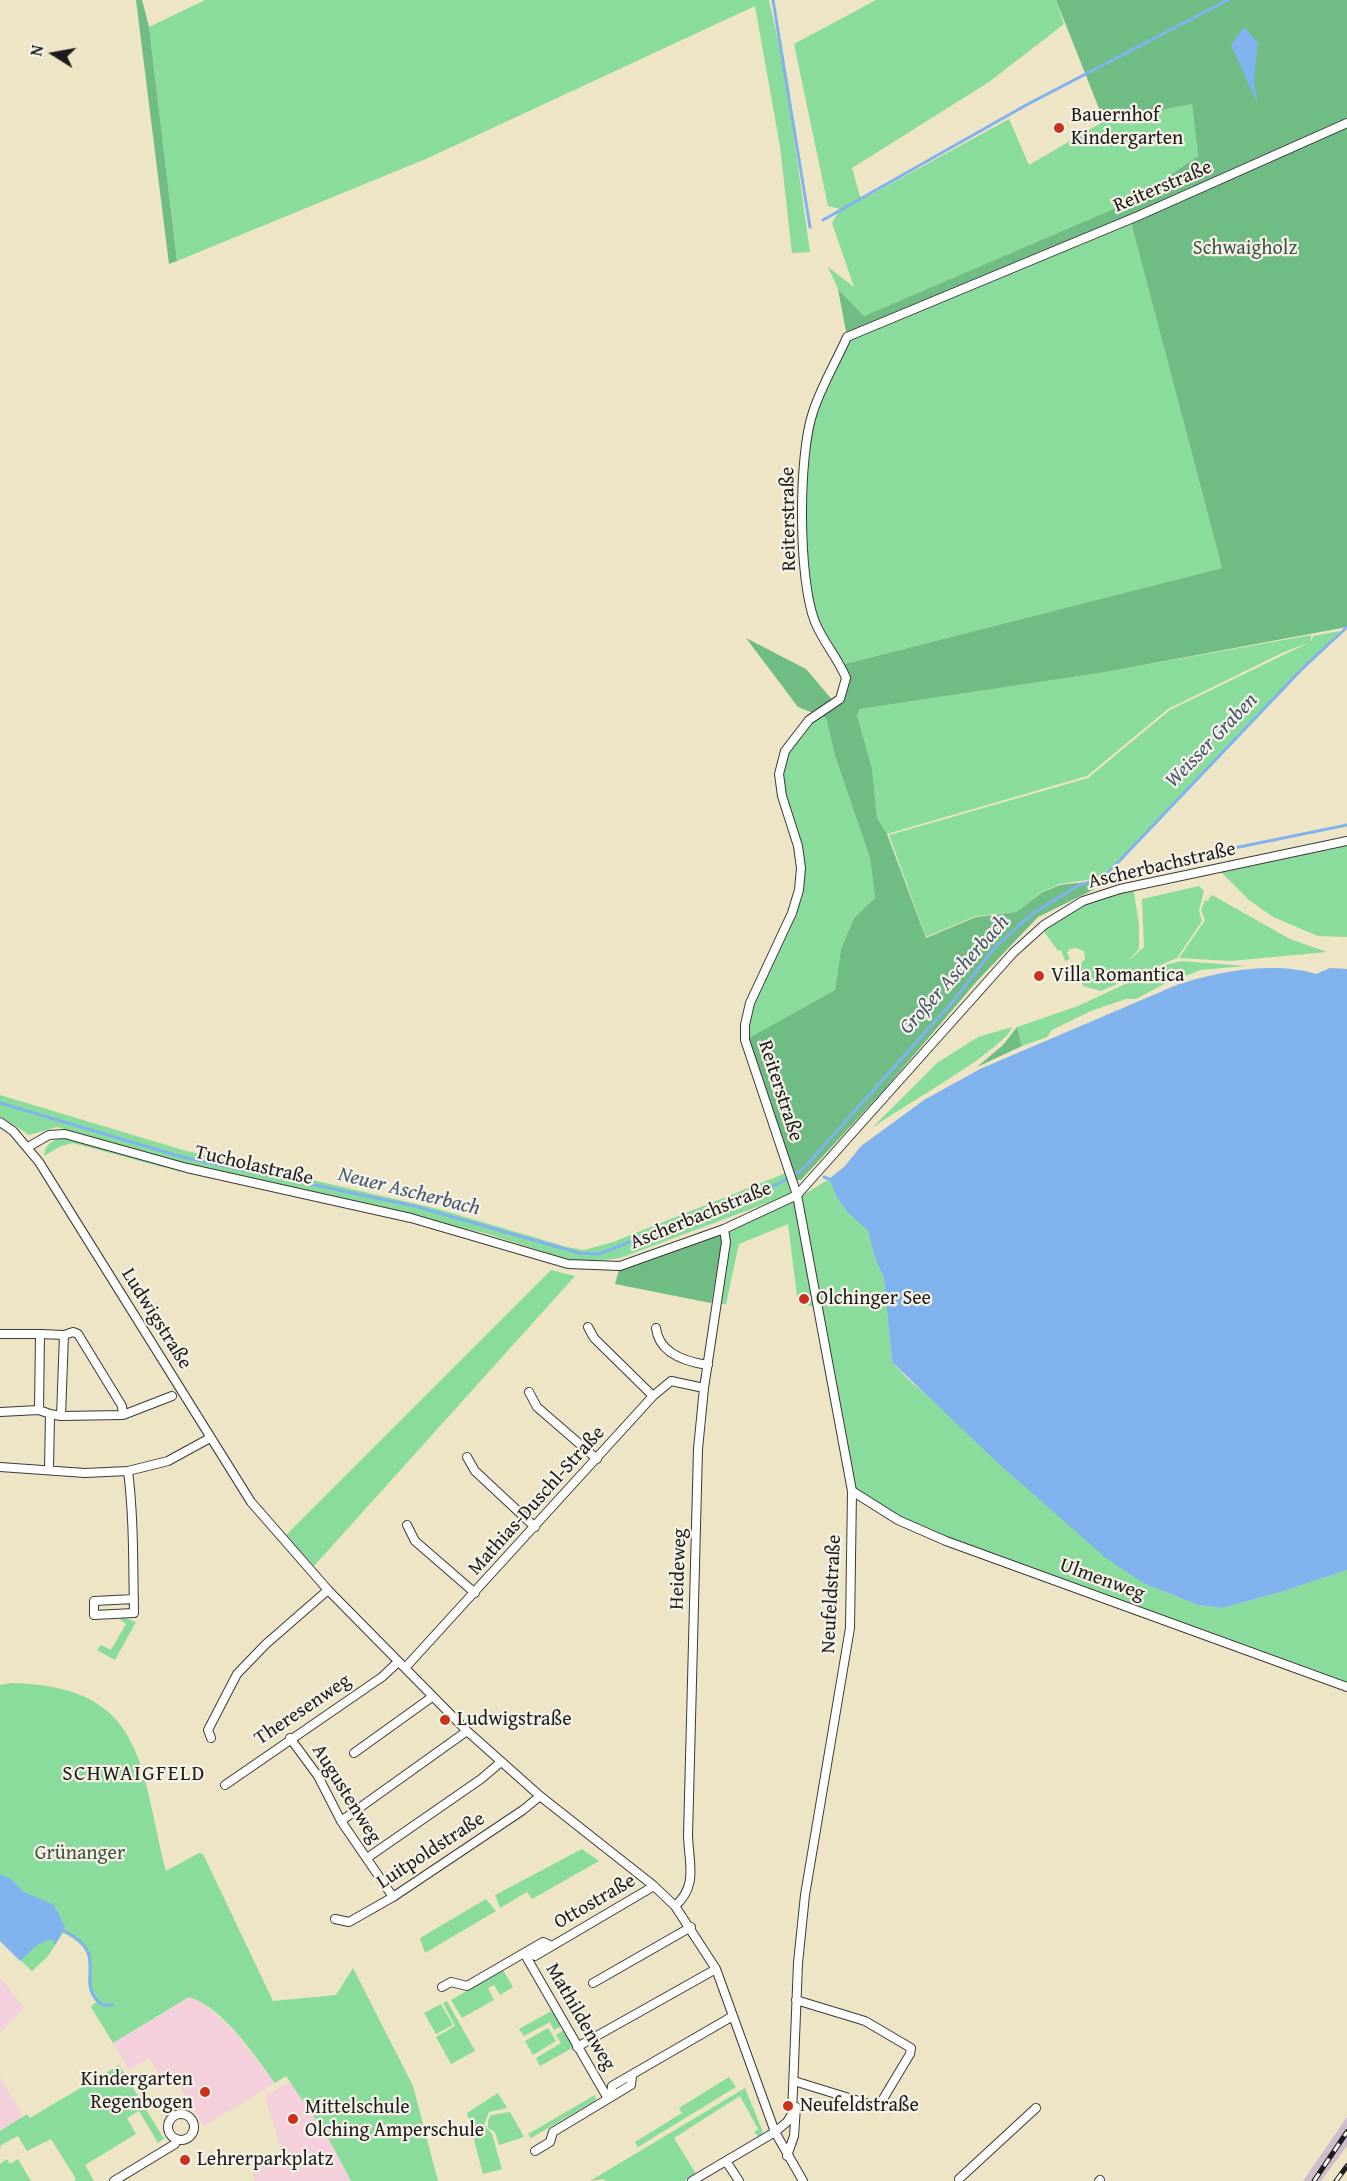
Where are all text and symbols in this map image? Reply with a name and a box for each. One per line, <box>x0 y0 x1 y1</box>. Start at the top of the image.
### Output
north arrow <box>24 24 84 84</box>
text: N <box>24 43 49 58</box>
place label: Bauernhof Kindergarten <box>1071 104 1183 151</box>
marker: Bauernhof Kindergarten <box>1052 121 1066 135</box>
street label: Reiterstraße <box>1110 155 1216 219</box>
park label: Schwaigholz <box>1193 237 1297 261</box>
street label: Reiterstraße <box>776 466 802 572</box>
water label: Weisser Graben <box>1160 688 1264 794</box>
street label: Ascherbachstraße <box>1086 837 1238 895</box>
water label: Großer Ascherbach <box>895 910 1015 1040</box>
place label: Villa Romantica <box>1051 964 1185 988</box>
marker: Villa Romantica <box>1032 969 1046 983</box>
street label: Reiterstraße <box>752 1037 808 1145</box>
street label: Tucholastraße <box>192 1141 316 1191</box>
water label: Neuer Ascherbach <box>335 1162 483 1222</box>
street label: Ascherbachstraße <box>627 1177 775 1255</box>
street label: Ludwigstraße <box>115 1264 197 1374</box>
place label: Olchinger See <box>816 1287 931 1311</box>
marker: Olchinger See <box>797 1292 811 1306</box>
street label: Mathias-Duschl-Straße <box>464 1421 610 1581</box>
street label: Heideweg <box>666 1528 692 1610</box>
street label: Neufeldstraße <box>817 1534 847 1654</box>
street label: Ulmenweg <box>1056 1554 1148 1606</box>
street label: Theresenweg <box>250 1669 356 1751</box>
place label: Ludwigstraße <box>457 1708 572 1732</box>
marker: Ludwigstraße <box>438 1713 452 1727</box>
street label: Augustenweg <box>306 1740 386 1848</box>
district label: SCHWAIGFELD <box>62 1762 206 1788</box>
street label: Luitpoldstraße <box>372 1807 490 1895</box>
park label: Grünanger <box>35 1842 125 1866</box>
street label: Ottostraße <box>550 1869 640 1935</box>
street label: Mathildenweg <box>540 1959 620 2075</box>
place label: Kindergarten Regenbogen <box>81 2068 193 2115</box>
marker: Kindergarten Regenbogen <box>198 2085 212 2099</box>
place label: Neufeldstraße <box>800 2094 919 2118</box>
place label: Mittelschule Olching Amperschule <box>305 2096 484 2143</box>
marker: Neufeldstraße <box>781 2099 795 2113</box>
marker: Mittelschule Olching Amperschule <box>286 2112 300 2126</box>
place label: Lehrerparkplatz <box>197 2148 333 2172</box>
marker: Lehrerparkplatz <box>178 2153 192 2167</box>

